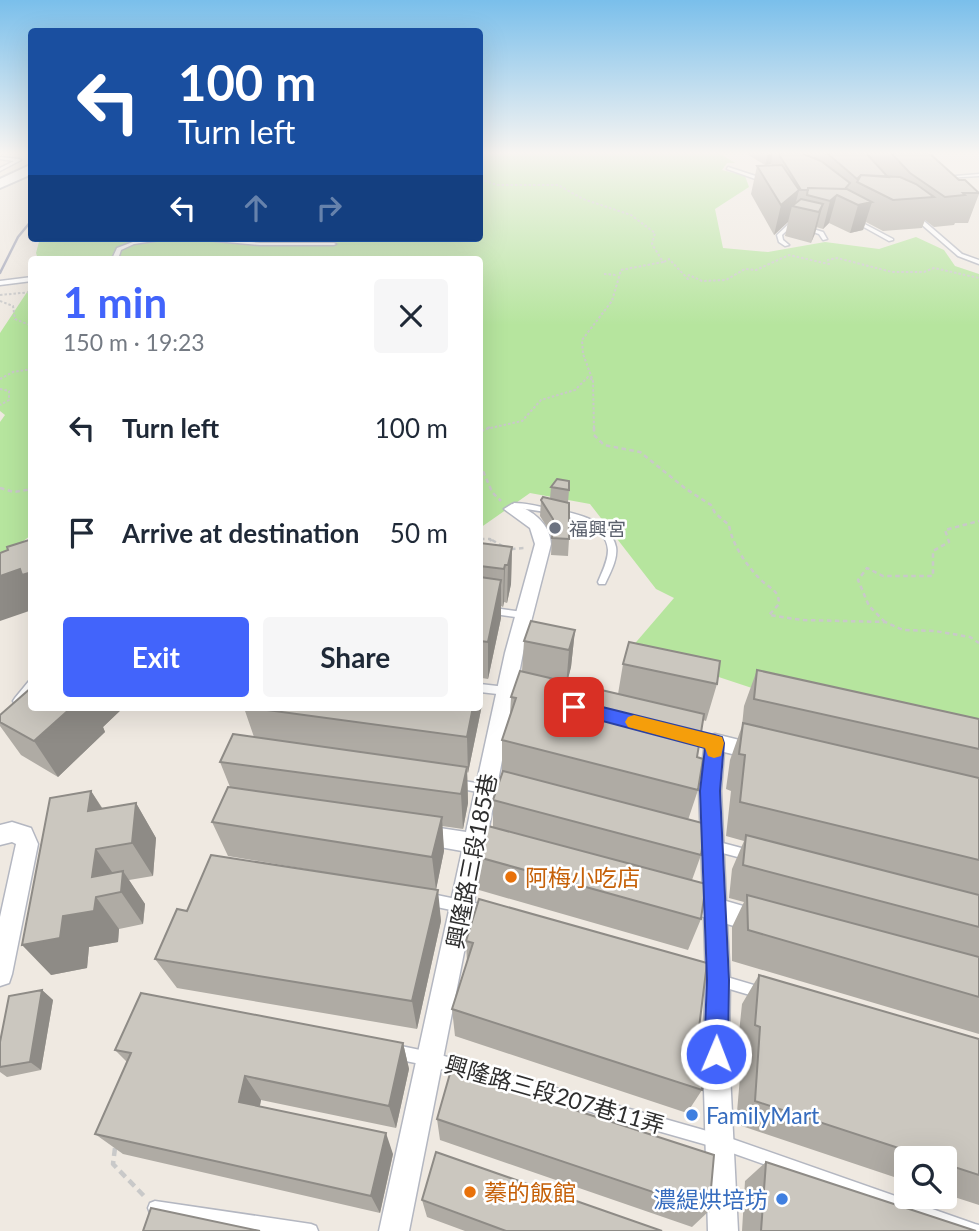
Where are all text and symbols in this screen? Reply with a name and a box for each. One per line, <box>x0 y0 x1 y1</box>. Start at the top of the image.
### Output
text: 100 m <box>178 53 316 111</box>
icon: left <box>63 56 154 147</box>
text: Turn left <box>178 112 295 151</box>
icon: left <box>164 189 202 227</box>
icon: ahead <box>237 189 275 227</box>
icon: right <box>310 189 348 227</box>
text: 1 min <box>63 277 167 327</box>
button: close <box>374 279 448 353</box>
text: 150 m · 19:23 <box>63 328 205 356</box>
icon: left <box>63 409 101 447</box>
text: Turn left <box>122 412 219 444</box>
text: 100 m <box>375 412 448 444</box>
icon: arrive <box>63 514 101 552</box>
text: Arrive at destination <box>122 517 359 549</box>
text: 50 m <box>390 517 448 549</box>
place label: 福興宮 <box>569 517 626 540</box>
marker: 福興宮 <box>547 520 563 536</box>
button: Exit <box>63 617 249 697</box>
button: Share <box>263 617 448 697</box>
pin <box>544 677 604 737</box>
icon: arrive <box>555 688 593 726</box>
street label: 興隆路三段185巷 <box>440 771 502 951</box>
place label: 阿梅小吃店 <box>525 863 640 891</box>
marker: 阿梅小吃店 <box>503 869 519 885</box>
position arrow <box>679 1017 753 1091</box>
street label: 興隆路三段207巷11弄 <box>442 1049 668 1139</box>
place label: FamilyMart <box>706 1101 820 1129</box>
marker: FamilyMart <box>684 1107 700 1123</box>
map controls <box>894 1146 957 1209</box>
button: search <box>894 1146 957 1209</box>
place label: 蓁的飯館 <box>484 1178 576 1206</box>
marker: 蓁的飯館 <box>462 1184 478 1200</box>
place label: 濃緹烘培坊 <box>653 1185 768 1213</box>
marker: 濃緹烘培坊 <box>774 1191 790 1207</box>

